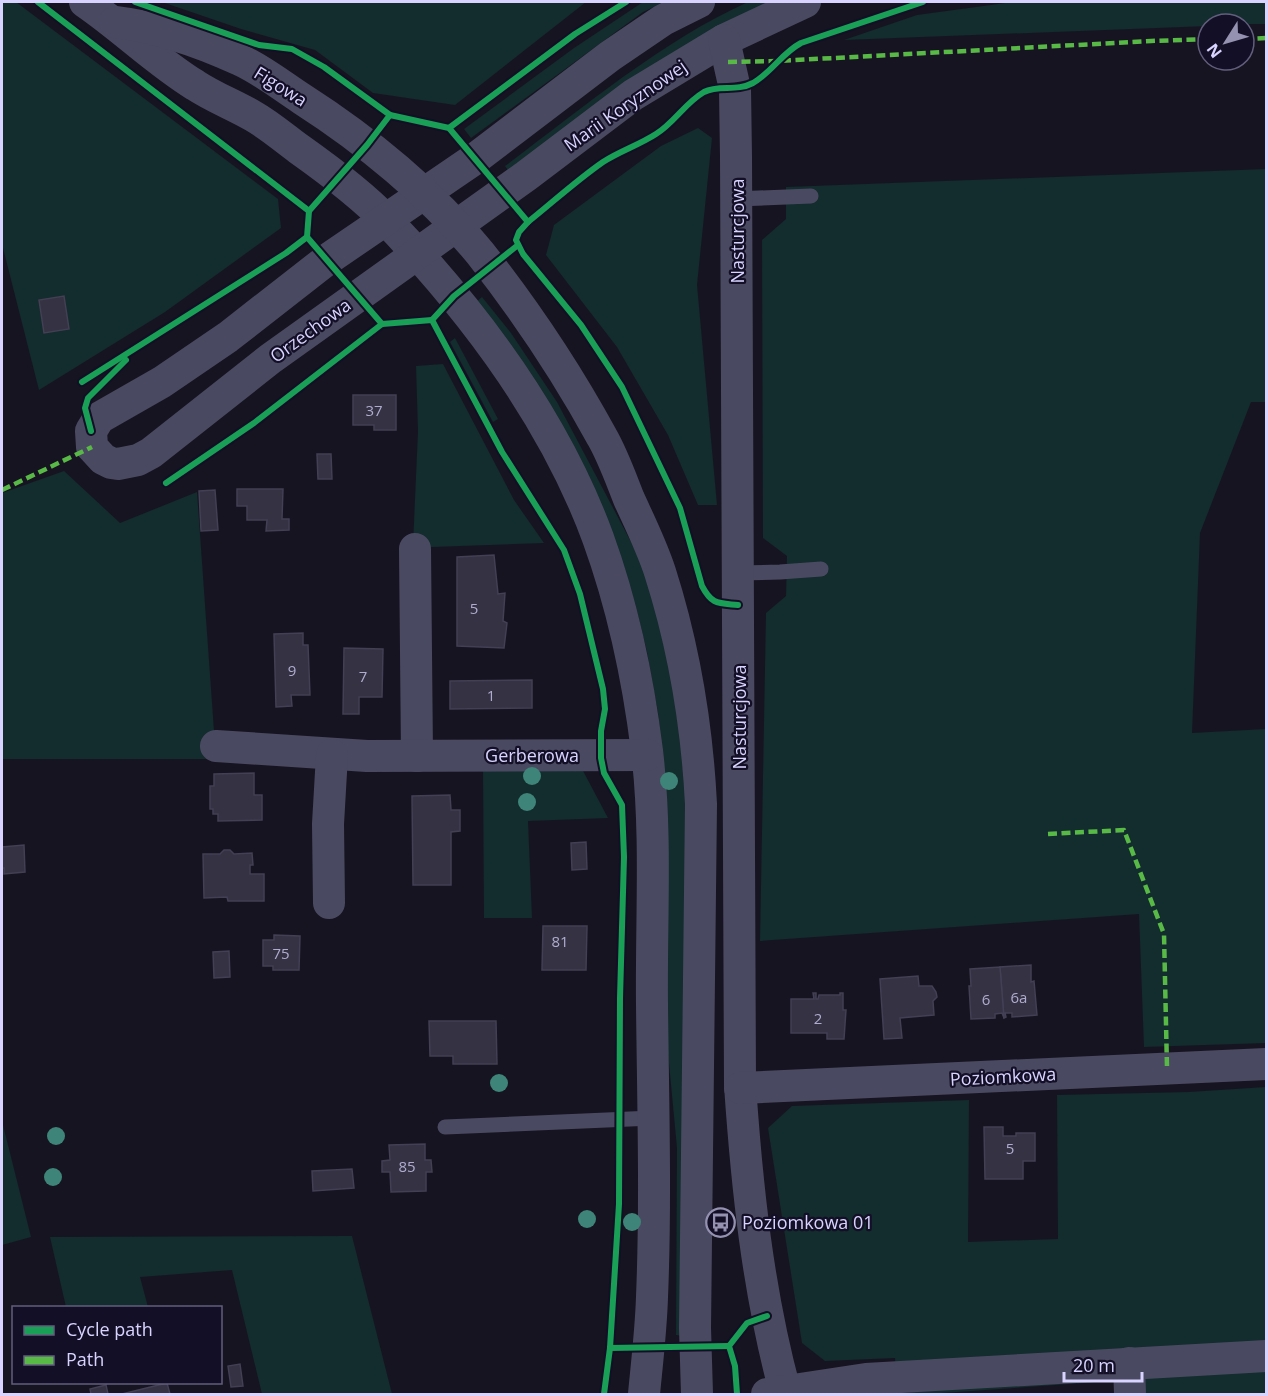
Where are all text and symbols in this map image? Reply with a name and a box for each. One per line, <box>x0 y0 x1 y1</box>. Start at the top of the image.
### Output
north arrow <box>1196 12 1256 72</box>
text: N <box>1201 39 1227 63</box>
street label: Marii Koryznowej <box>559 54 691 156</box>
street label: Figowa <box>250 60 312 112</box>
street label: Nasturcjowa <box>725 179 749 283</box>
street label: Orzechowa <box>265 293 355 367</box>
house number: 37 <box>365 400 383 420</box>
house number: 5 <box>470 598 478 618</box>
house number: 9 <box>288 660 296 680</box>
street label: Nasturcjowa <box>727 665 751 769</box>
house number: 7 <box>359 666 367 686</box>
house number: 1 <box>487 685 495 705</box>
street label: Gerberowa <box>485 743 579 767</box>
house number: 81 <box>551 931 569 951</box>
house number: 75 <box>272 943 290 963</box>
house number: 6a <box>1011 987 1027 1007</box>
house number: 6 <box>982 989 990 1009</box>
house number: 2 <box>814 1008 822 1028</box>
street label: Poziomkowa <box>949 1061 1057 1091</box>
house number: 5 <box>1006 1138 1014 1158</box>
house number: 85 <box>398 1156 416 1176</box>
bus stop icon: Poziomkowa 01 <box>705 1206 737 1238</box>
place label: Poziomkowa 01 <box>742 1210 874 1234</box>
legend <box>12 1306 222 1384</box>
text: Cycle path <box>66 1317 153 1341</box>
scale bar <box>1064 1345 1142 1383</box>
text: Path <box>66 1347 104 1371</box>
text: 20 m <box>1073 1353 1115 1377</box>

